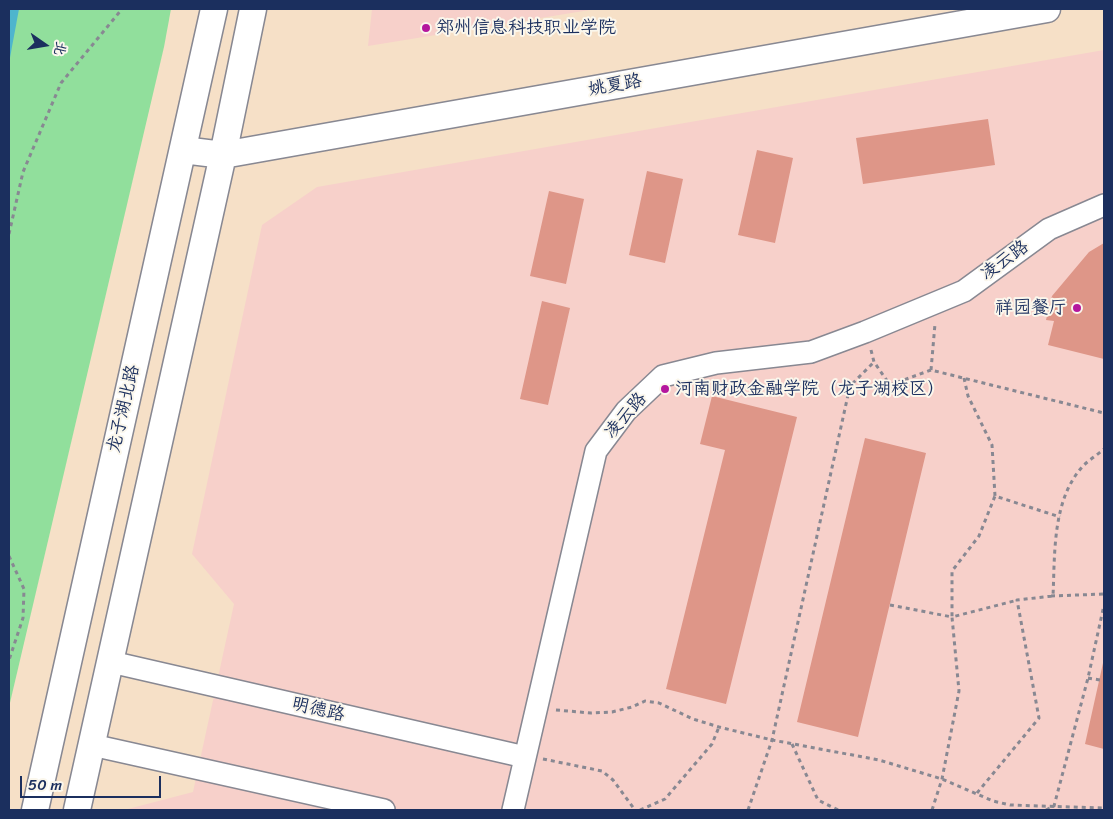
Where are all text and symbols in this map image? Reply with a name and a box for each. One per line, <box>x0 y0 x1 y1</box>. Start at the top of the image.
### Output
place label: 郑州信息科技职业学院 <box>436 17 616 39</box>
north arrow <box>20 20 70 70</box>
marker: 郑州信息科技职业学院 <box>420 22 432 34</box>
text: 北 <box>46 39 74 58</box>
street label: 姚夏路 <box>587 71 643 101</box>
street label: 凌云路 <box>977 236 1033 286</box>
place label: 祥园餐厅 <box>995 297 1067 319</box>
marker: 祥园餐厅 <box>1071 302 1083 314</box>
street label: 龙子湖北路 <box>103 363 145 455</box>
place label: 河南财政金融学院（龙子湖校区） <box>675 378 945 400</box>
marker: 河南财政金融学院（龙子湖校区） <box>659 383 671 395</box>
street label: 凌云路 <box>600 389 652 443</box>
street label: 明德路 <box>289 693 347 727</box>
scale bar <box>22 766 164 798</box>
text: 50 m <box>28 772 62 798</box>

